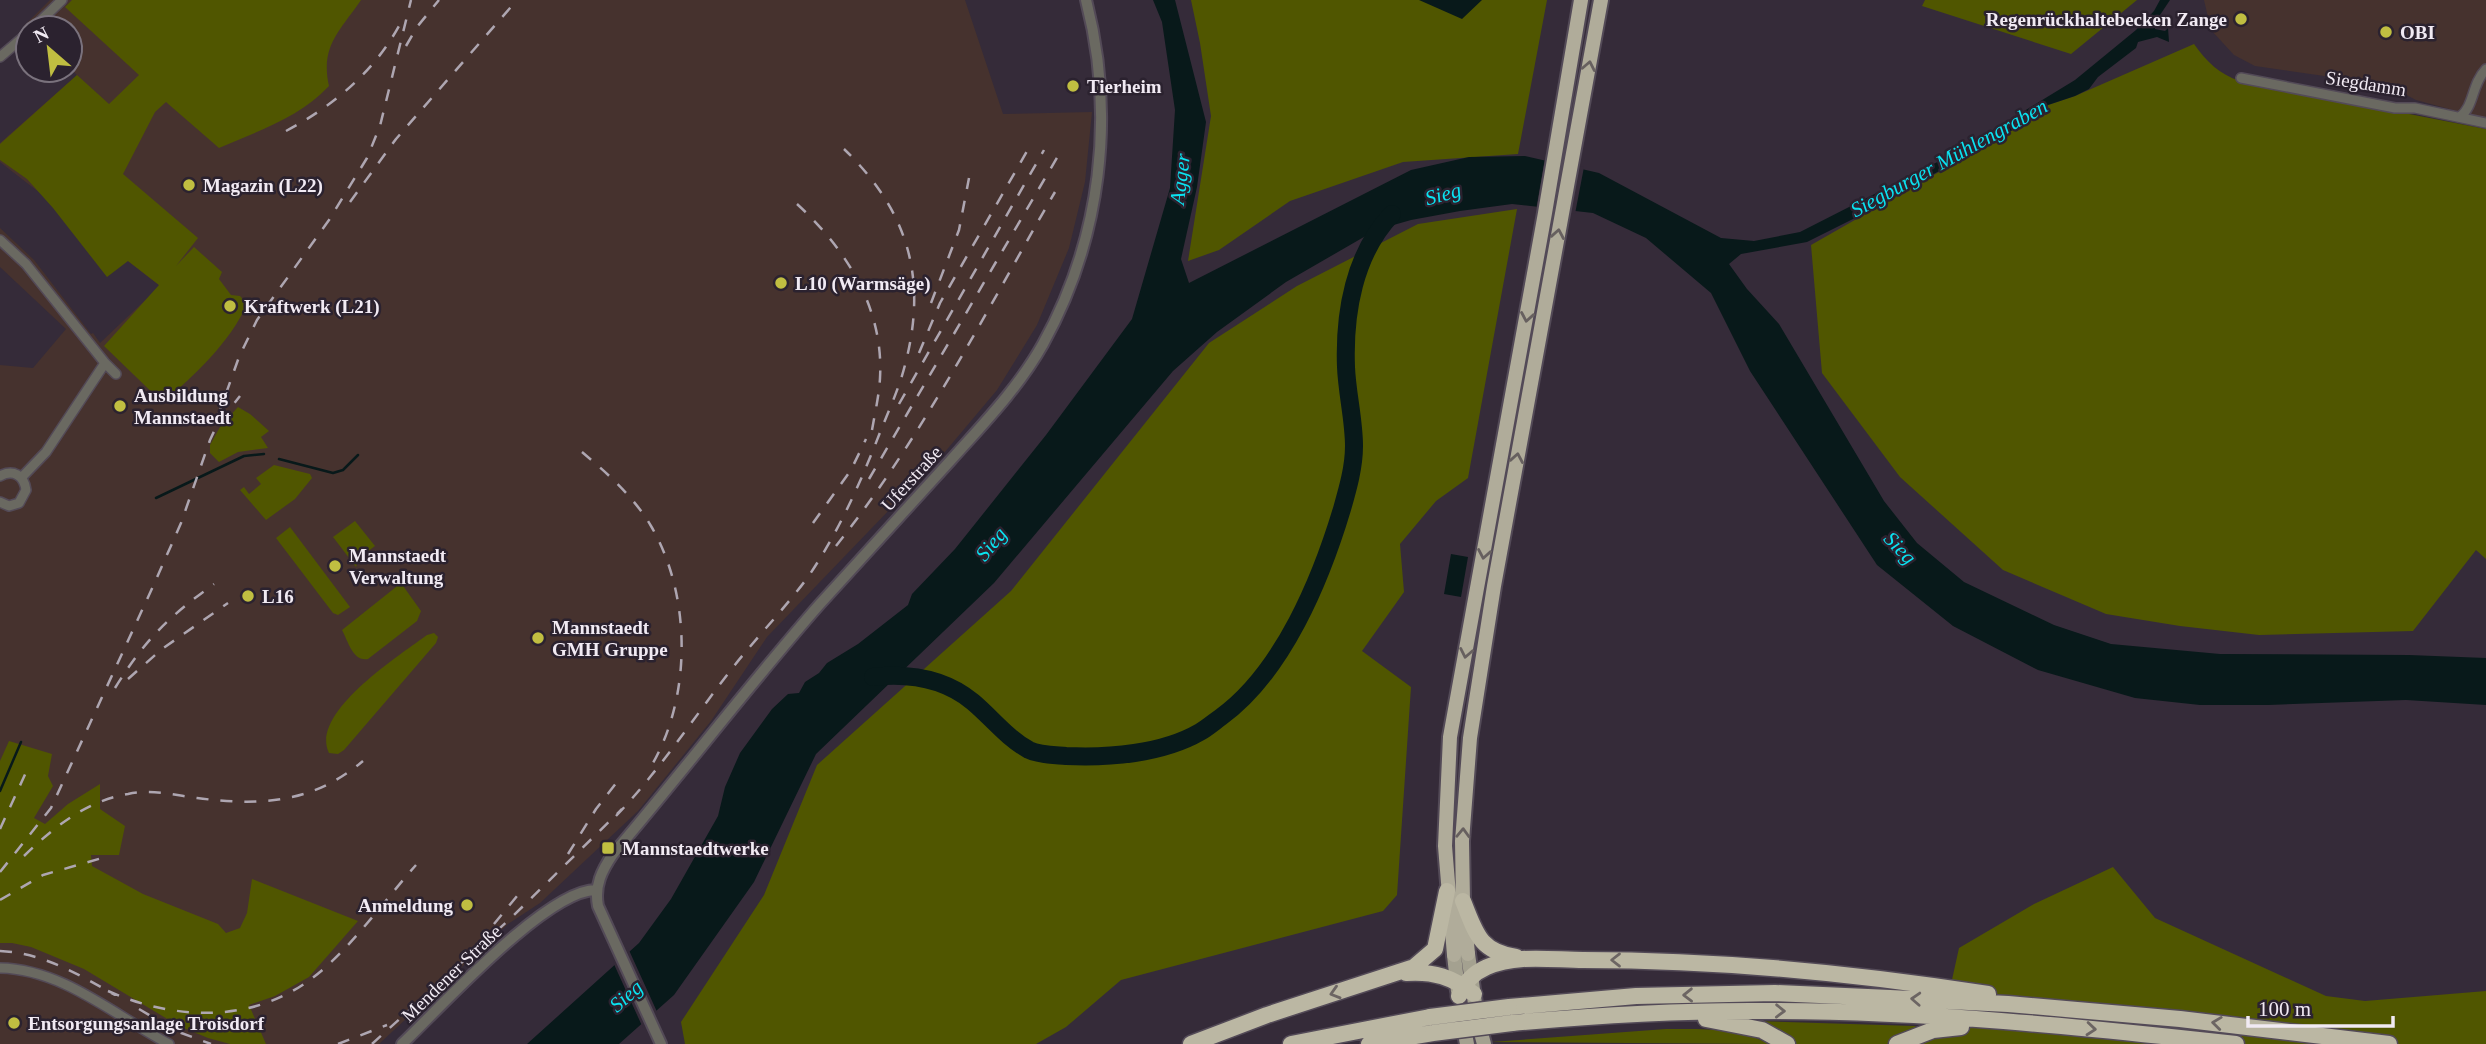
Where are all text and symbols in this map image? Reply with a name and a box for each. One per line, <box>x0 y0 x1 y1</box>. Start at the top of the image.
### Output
place label: Regenrückhaltebecken Zange <box>1986 9 2227 30</box>
marker: Regenrückhaltebecken Zange <box>2233 11 2249 27</box>
north arrow <box>14 14 84 84</box>
text: N <box>30 22 52 47</box>
place label: OBI <box>2400 22 2435 43</box>
marker: OBI <box>2378 24 2394 40</box>
one-way arrow <box>1580 60 1595 72</box>
street label: Siegdamm <box>2324 67 2408 100</box>
place label: Tierheim <box>1087 76 1162 97</box>
marker: Tierheim <box>1065 78 1081 94</box>
water label: Siegburger Mühlengraben <box>1846 94 2052 222</box>
water label: Agger <box>1165 151 1195 208</box>
place label: Magazin (L22) <box>203 175 323 197</box>
marker: Magazin (L22) <box>181 177 197 193</box>
water label: Sieg <box>1422 178 1464 210</box>
one-way arrow <box>1549 228 1564 240</box>
place label: L10 (Warmsäge) <box>795 273 931 295</box>
marker: L10 (Warmsäge) <box>773 275 789 291</box>
place label: Kraftwerk (L21) <box>244 296 380 318</box>
marker: Kraftwerk (L21) <box>222 298 238 314</box>
one-way arrow <box>1520 311 1535 323</box>
place label: Ausbildung Mannstaedt <box>134 385 232 428</box>
marker: Ausbildung Mannstaedt <box>112 398 128 414</box>
street label: Uferstraße <box>877 442 946 515</box>
one-way arrow <box>1509 452 1524 464</box>
water label: Sieg <box>970 522 1012 566</box>
water label: Sieg <box>1879 527 1921 569</box>
place label: Mannstaedt Verwaltung <box>349 545 447 588</box>
one-way arrow <box>1477 548 1492 560</box>
marker: Mannstaedt Verwaltung <box>327 558 343 574</box>
place label: L16 <box>262 586 294 607</box>
marker: L16 <box>240 588 256 604</box>
place label: Mannstaedt GMH Gruppe <box>552 617 668 660</box>
marker: Mannstaedt GMH Gruppe <box>530 630 546 646</box>
one-way arrow <box>1459 647 1474 659</box>
one-way arrow <box>1455 827 1470 838</box>
place label: Mannstaedtwerke <box>622 838 769 859</box>
marker: Mannstaedtwerke <box>600 840 616 856</box>
place label: Anmeldung <box>358 895 453 916</box>
marker: Anmeldung <box>459 897 475 913</box>
street label: Mendener Straße <box>397 921 506 1026</box>
one-way arrow <box>1610 952 1621 968</box>
water label: Sieg <box>604 975 648 1017</box>
scale bar <box>2248 984 2393 1028</box>
one-way arrow <box>1329 985 1341 1000</box>
one-way arrow <box>1683 988 1694 1003</box>
one-way arrow <box>1910 992 1921 1007</box>
text: 100 m <box>2258 997 2311 1021</box>
one-way arrow <box>1775 1003 1785 1019</box>
place label: Entsorgungsanlage Troisdorf <box>28 1013 265 1034</box>
marker: Entsorgungsanlage Troisdorf <box>6 1015 22 1031</box>
one-way arrow <box>2211 1016 2223 1031</box>
one-way arrow <box>2086 1021 2097 1036</box>

